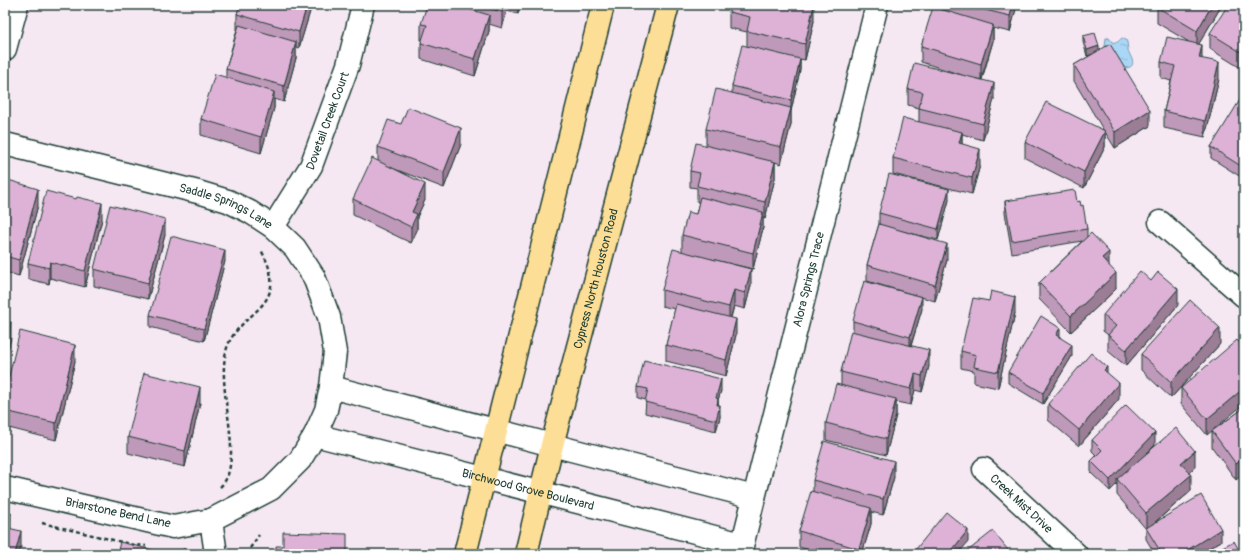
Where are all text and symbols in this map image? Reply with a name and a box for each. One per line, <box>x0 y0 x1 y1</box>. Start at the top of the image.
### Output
street label: Dovetail Creek Court <box>303 70 352 172</box>
street label: Saddle Springs Lane <box>178 180 275 232</box>
street label: Cypress North Houston Road <box>570 207 622 350</box>
street label: Alora Springs Trace <box>789 230 828 329</box>
street label: Birchwood Grove Boulevard <box>460 465 596 514</box>
street label: Creek Mist Drive <box>987 471 1056 536</box>
street label: Briarstone Bend Lane <box>64 495 172 532</box>

